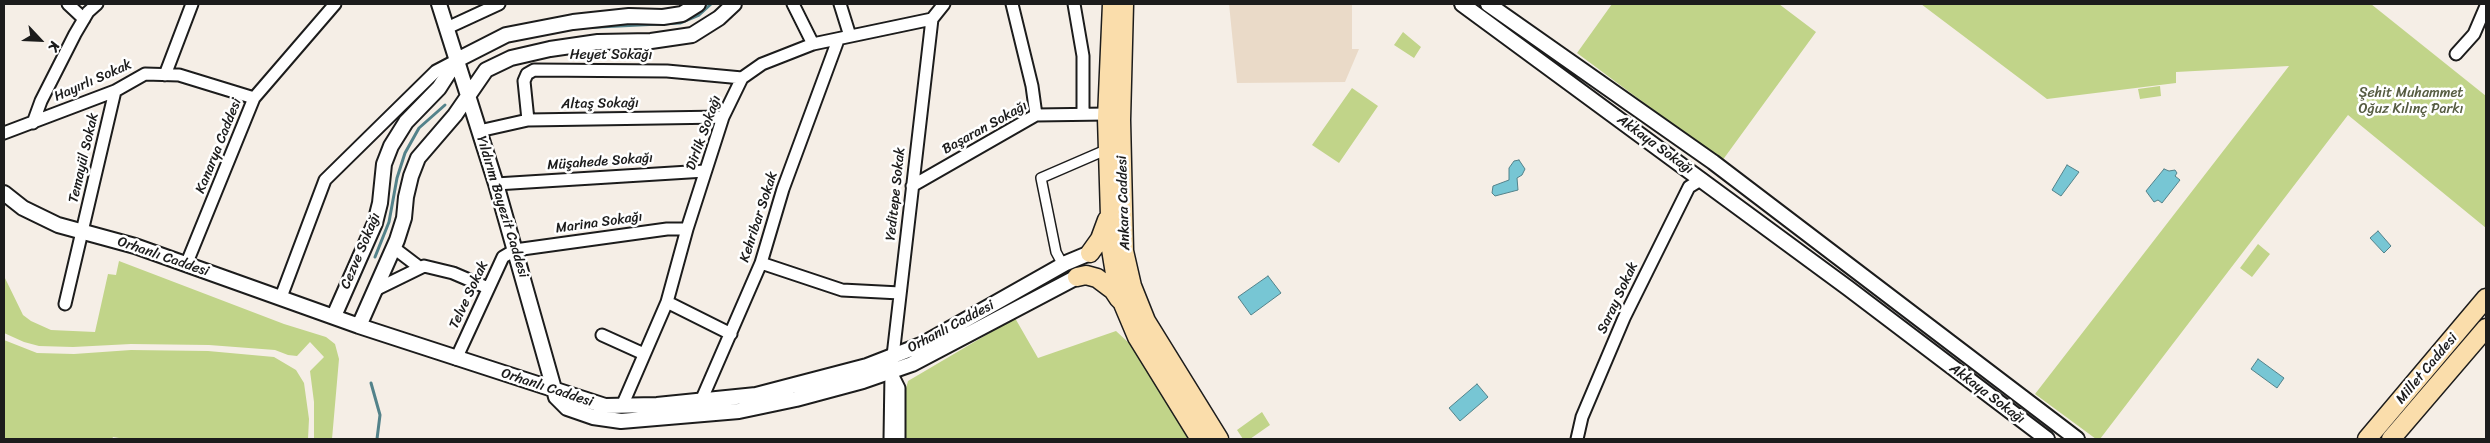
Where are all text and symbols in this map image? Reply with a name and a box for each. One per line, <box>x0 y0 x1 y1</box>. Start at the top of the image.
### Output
north arrow <box>15 15 65 65</box>
text: K <box>41 37 67 56</box>
street label: Heyet Sokağı <box>570 47 652 63</box>
street label: Hayırlı Sokak <box>52 56 134 106</box>
park label: Şehit Muhammet Oğuz Kılınç Parkı <box>2359 85 2463 118</box>
street label: Dirlik Sokağı <box>683 93 725 173</box>
street label: Altaş Sokağı <box>561 95 639 113</box>
street label: Kanarya Caddesi <box>192 96 246 196</box>
street label: Başaran Sokağı <box>940 98 1030 158</box>
street label: Temayül Sokak <box>66 111 102 205</box>
street label: Akkaya Sokağı <box>1614 112 1696 178</box>
street label: Yıldırım Bayezit Caddesi <box>472 134 532 280</box>
street label: Yeditepe Sokak <box>883 147 909 241</box>
street label: Müşahede Sokağı <box>547 150 653 174</box>
street label: Ankara Caddesi <box>1114 155 1134 251</box>
street label: Kehribar Sokak <box>736 170 782 264</box>
street label: Marina Sokağı <box>554 209 644 237</box>
street label: Cezve Sokağı <box>337 210 385 292</box>
street label: Orhanlı Caddesi <box>115 233 211 281</box>
street label: Telve Sokak <box>446 258 492 332</box>
street label: Saray Sokak <box>1594 259 1642 337</box>
street label: Orhanlı Caddesi <box>905 297 997 357</box>
street label: Millet Caddesi <box>2393 330 2461 408</box>
street label: Akkaya Sokağı <box>1946 360 2028 428</box>
street label: Orhanlı Caddesi <box>499 365 595 411</box>

